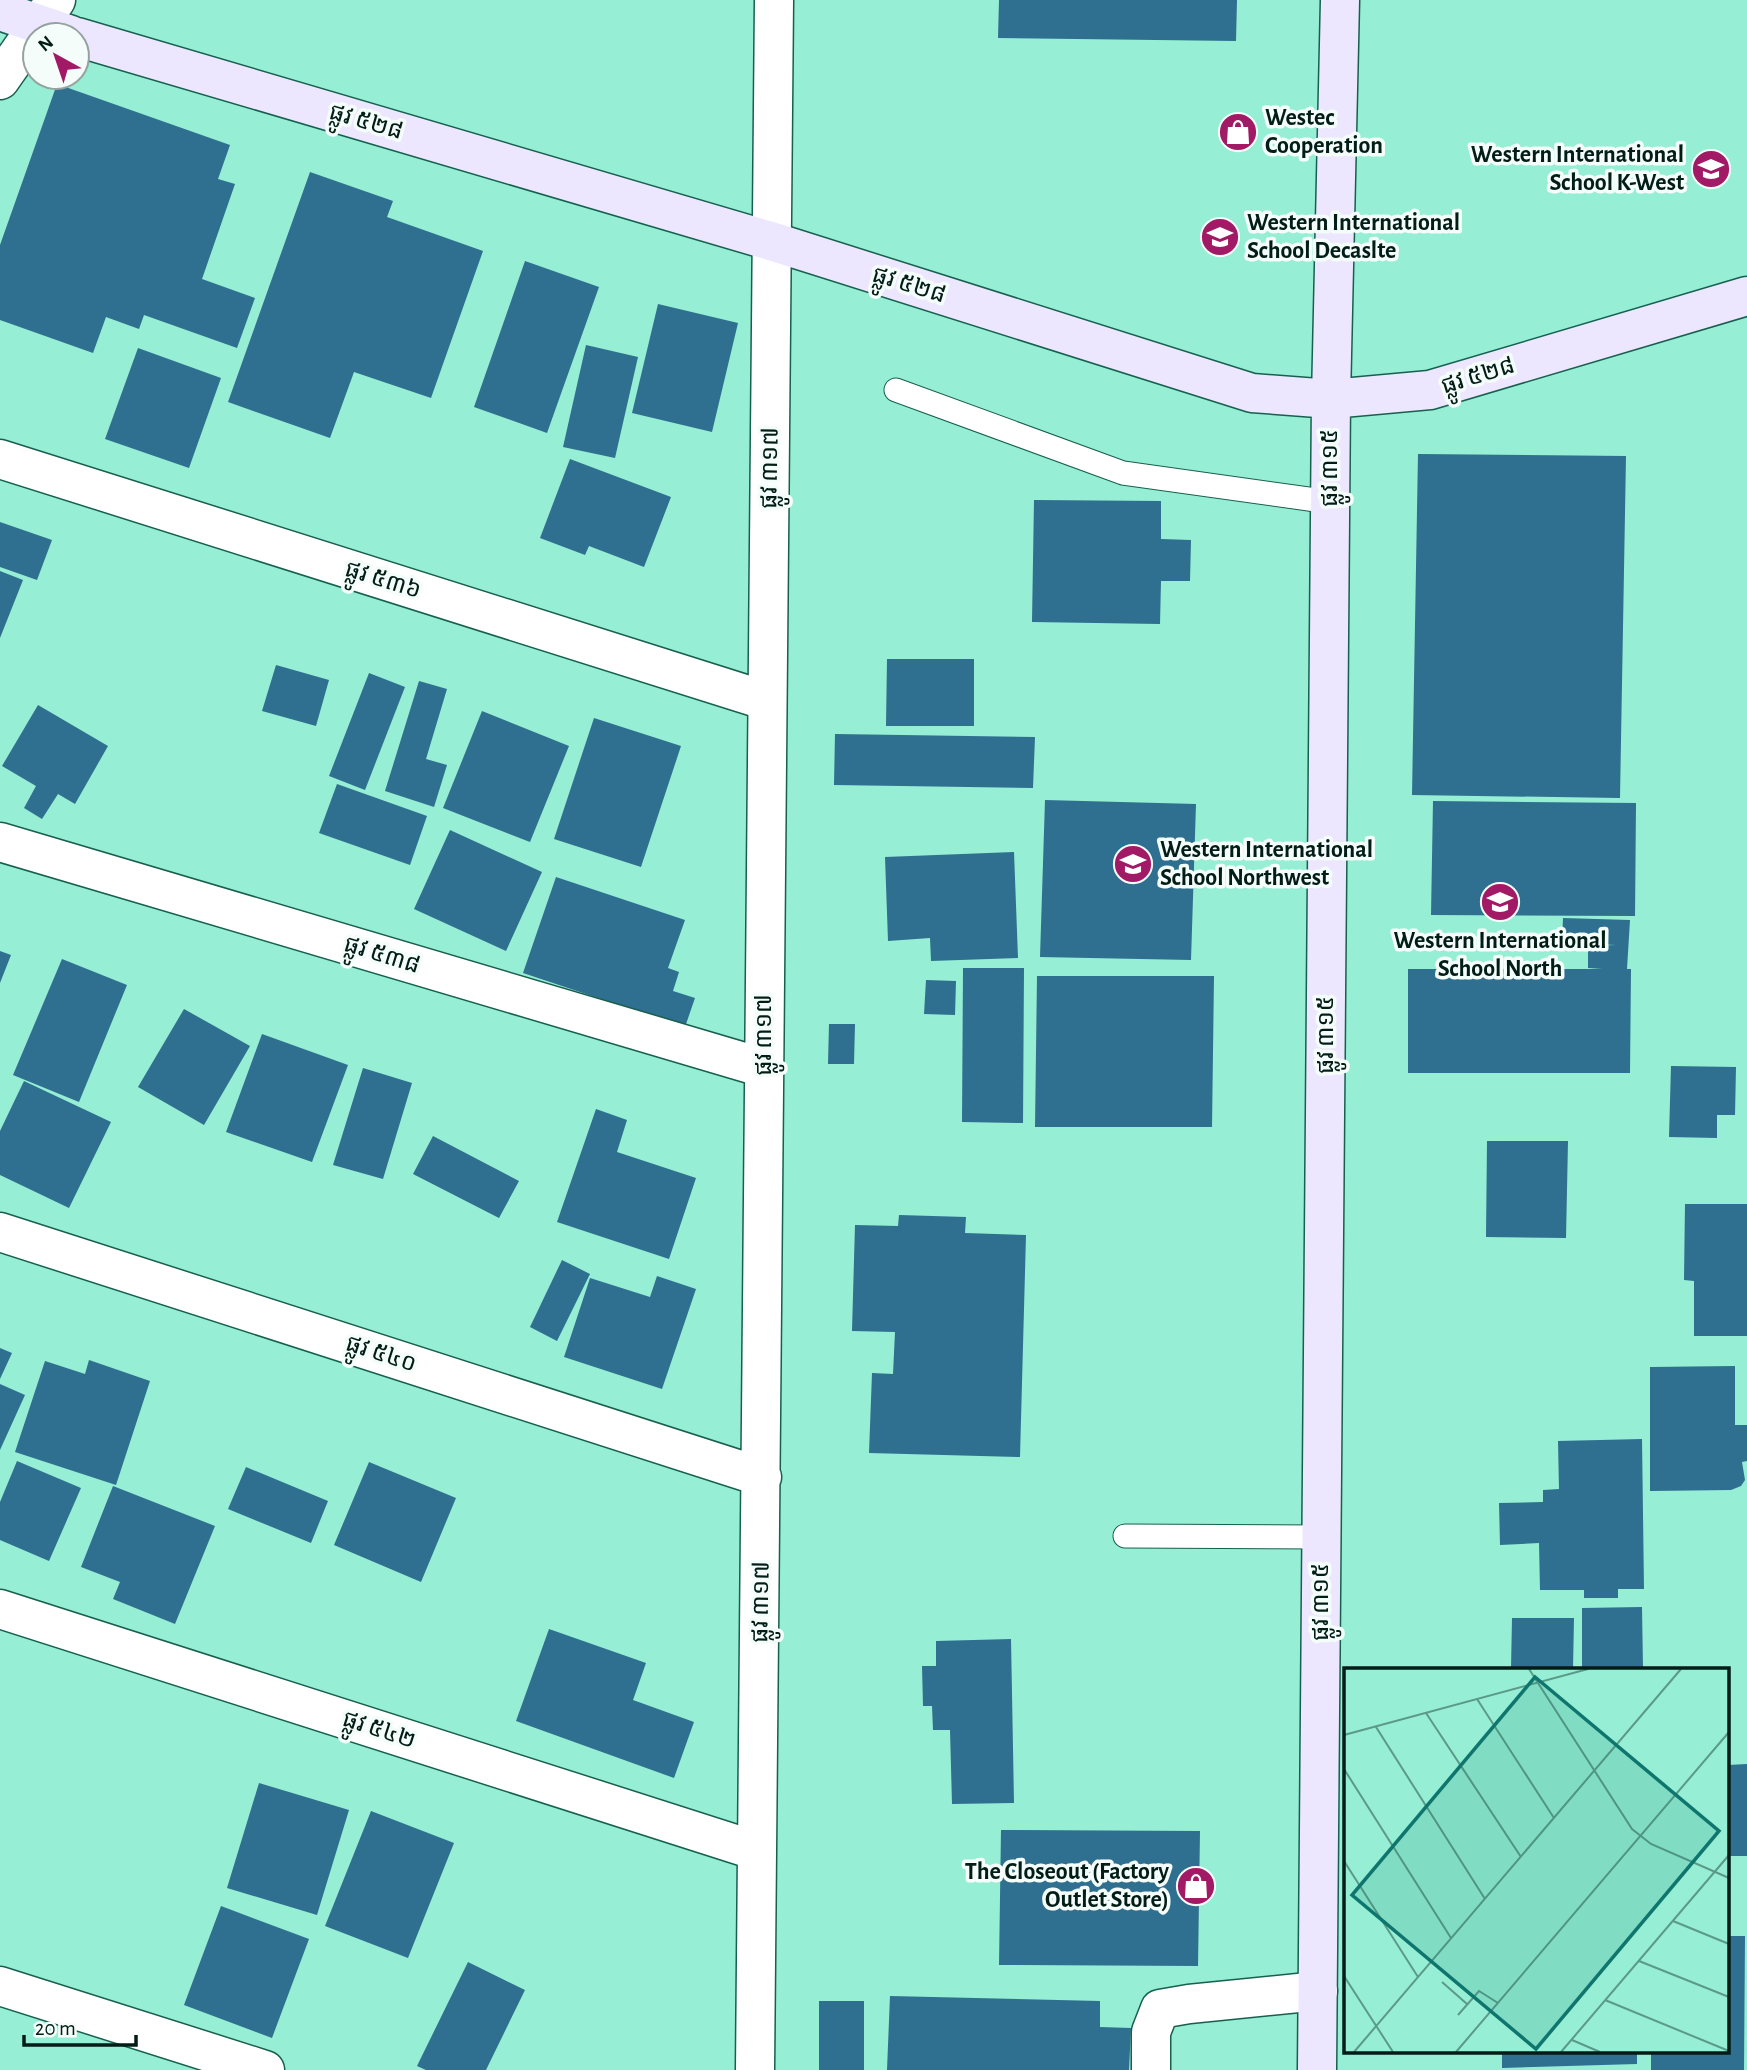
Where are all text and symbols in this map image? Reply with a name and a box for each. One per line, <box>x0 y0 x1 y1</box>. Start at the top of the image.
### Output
north arrow <box>21 21 91 91</box>
text: N <box>35 33 57 56</box>
street label: ផ្លូវ ៥២៨ <box>324 100 406 153</box>
place label: Westec Cooperation <box>1265 106 1383 158</box>
shop icon: Westec Cooperation <box>1217 111 1259 153</box>
place label: Western International School K-West <box>1471 143 1684 195</box>
school or university icon: Western International School K-West <box>1690 148 1732 190</box>
place label: Western International School Decaslte <box>1247 211 1460 263</box>
school or university icon: Western International School Decaslte <box>1199 216 1241 258</box>
street label: ផ្លូវ ៥២៨ <box>867 262 949 316</box>
street label: ផ្លូវ ៥២៨ <box>1438 353 1520 407</box>
street label: ផ្លូវ ៣១៧ <box>757 427 792 509</box>
street label: ផ្លូវ ៣១៥ <box>1318 429 1351 507</box>
street label: ផ្លូវ ៥៣៦ <box>339 557 424 612</box>
place label: Western International School Northwest <box>1160 838 1373 890</box>
school or university icon: Western International School Northwest <box>1112 843 1154 885</box>
school or university icon: Western International School North <box>1479 881 1521 923</box>
place label: Western International School North <box>1393 929 1607 981</box>
street label: ផ្លូវ ៥៣៨ <box>338 932 423 987</box>
street label: ផ្លូវ ៣១៧ <box>752 994 785 1076</box>
street label: ផ្លូវ ៣១៥ <box>1314 996 1347 1074</box>
street label: ផ្លូវ ៥៤០ <box>340 1331 419 1385</box>
street label: ផ្លូវ ៣១៧ <box>748 1561 783 1643</box>
street label: ផ្លូវ ៣១៥ <box>1309 1563 1342 1641</box>
inset map <box>1344 1668 1730 2052</box>
street label: ផ្លូវ ៥៤២ <box>337 1707 419 1762</box>
place label: The Closeout (Factory Outlet Store) <box>965 1860 1169 1912</box>
shop icon: The Closeout (Factory Outlet Store) <box>1175 1865 1217 1907</box>
scale bar <box>24 2004 136 2048</box>
text: 20 m <box>35 2018 76 2039</box>

